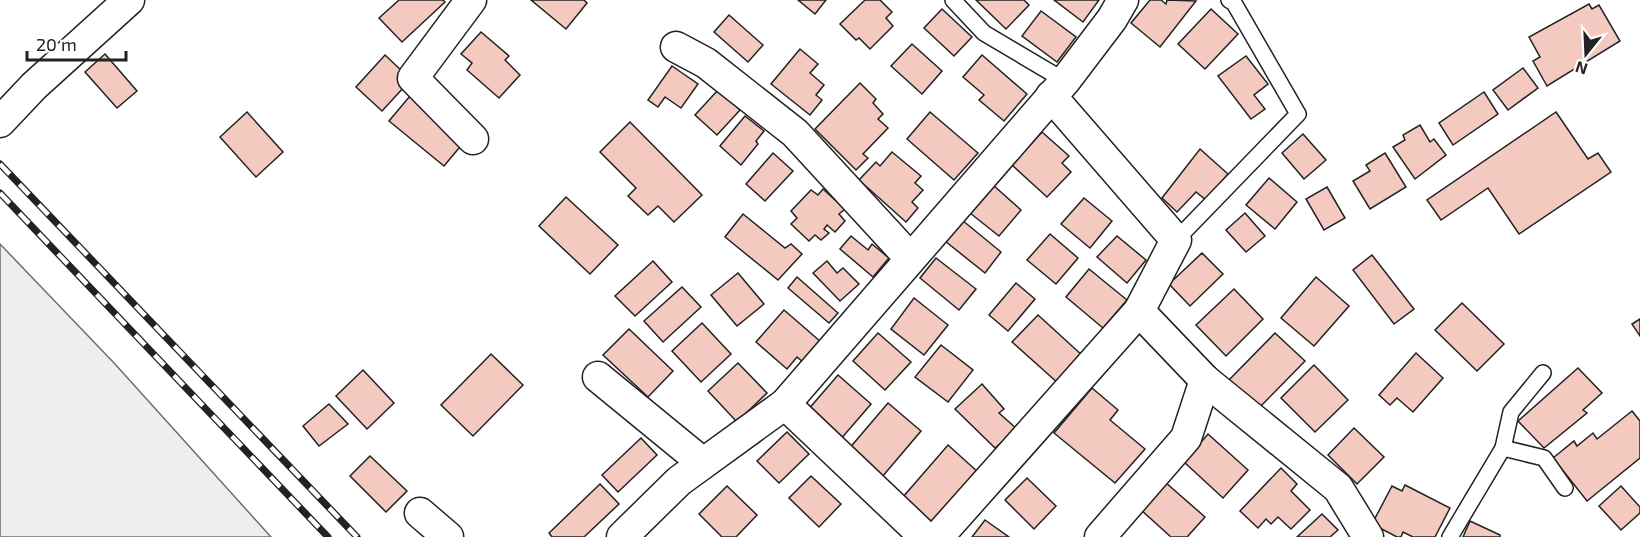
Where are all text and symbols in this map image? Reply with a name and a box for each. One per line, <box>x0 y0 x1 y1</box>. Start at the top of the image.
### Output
scale bar <box>27 24 126 62</box>
north arrow <box>1556 24 1616 84</box>
text: 20 m <box>36 33 77 55</box>
text: N <box>1573 58 1590 80</box>

